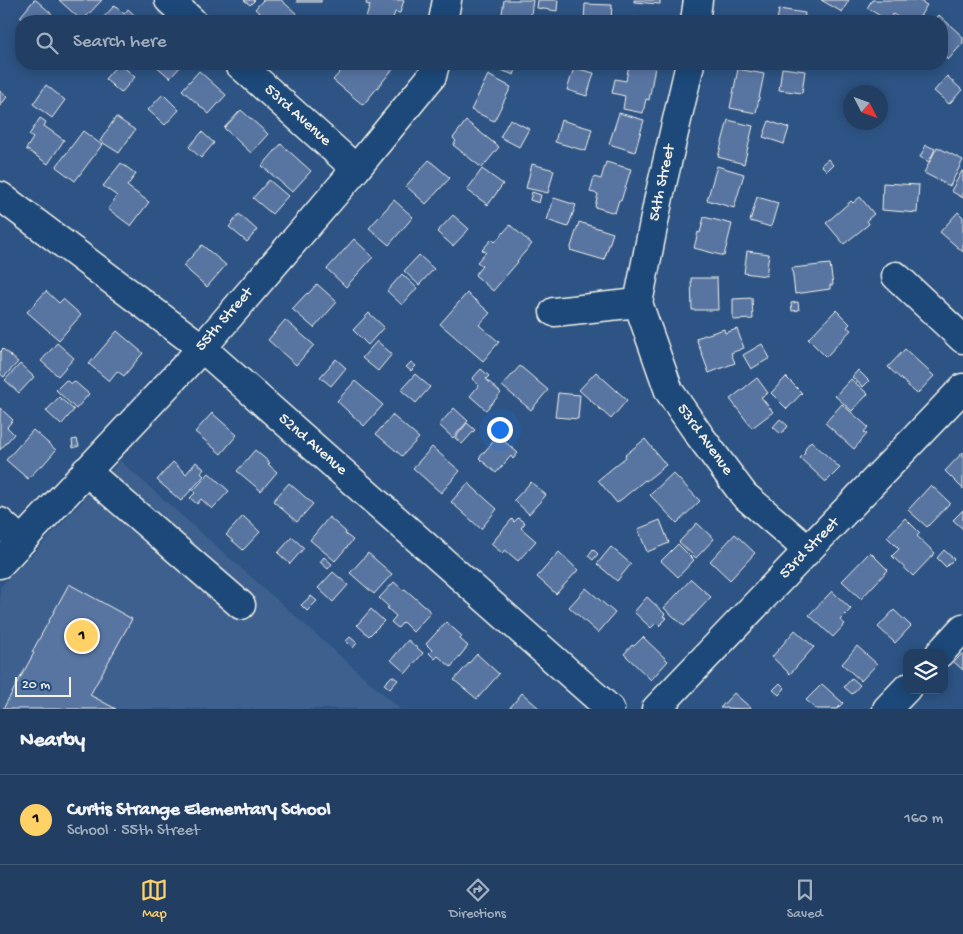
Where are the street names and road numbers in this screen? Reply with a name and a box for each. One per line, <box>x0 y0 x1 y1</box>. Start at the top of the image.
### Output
street label: 53rd Avenue <box>260 81 335 152</box>
street label: 54th Street <box>646 142 681 223</box>
street label: 55th Street <box>192 283 259 356</box>
street label: 53rd Avenue <box>672 401 737 480</box>
street label: 52nd Avenue <box>274 410 351 481</box>
street label: 53rd Street <box>776 513 845 584</box>

